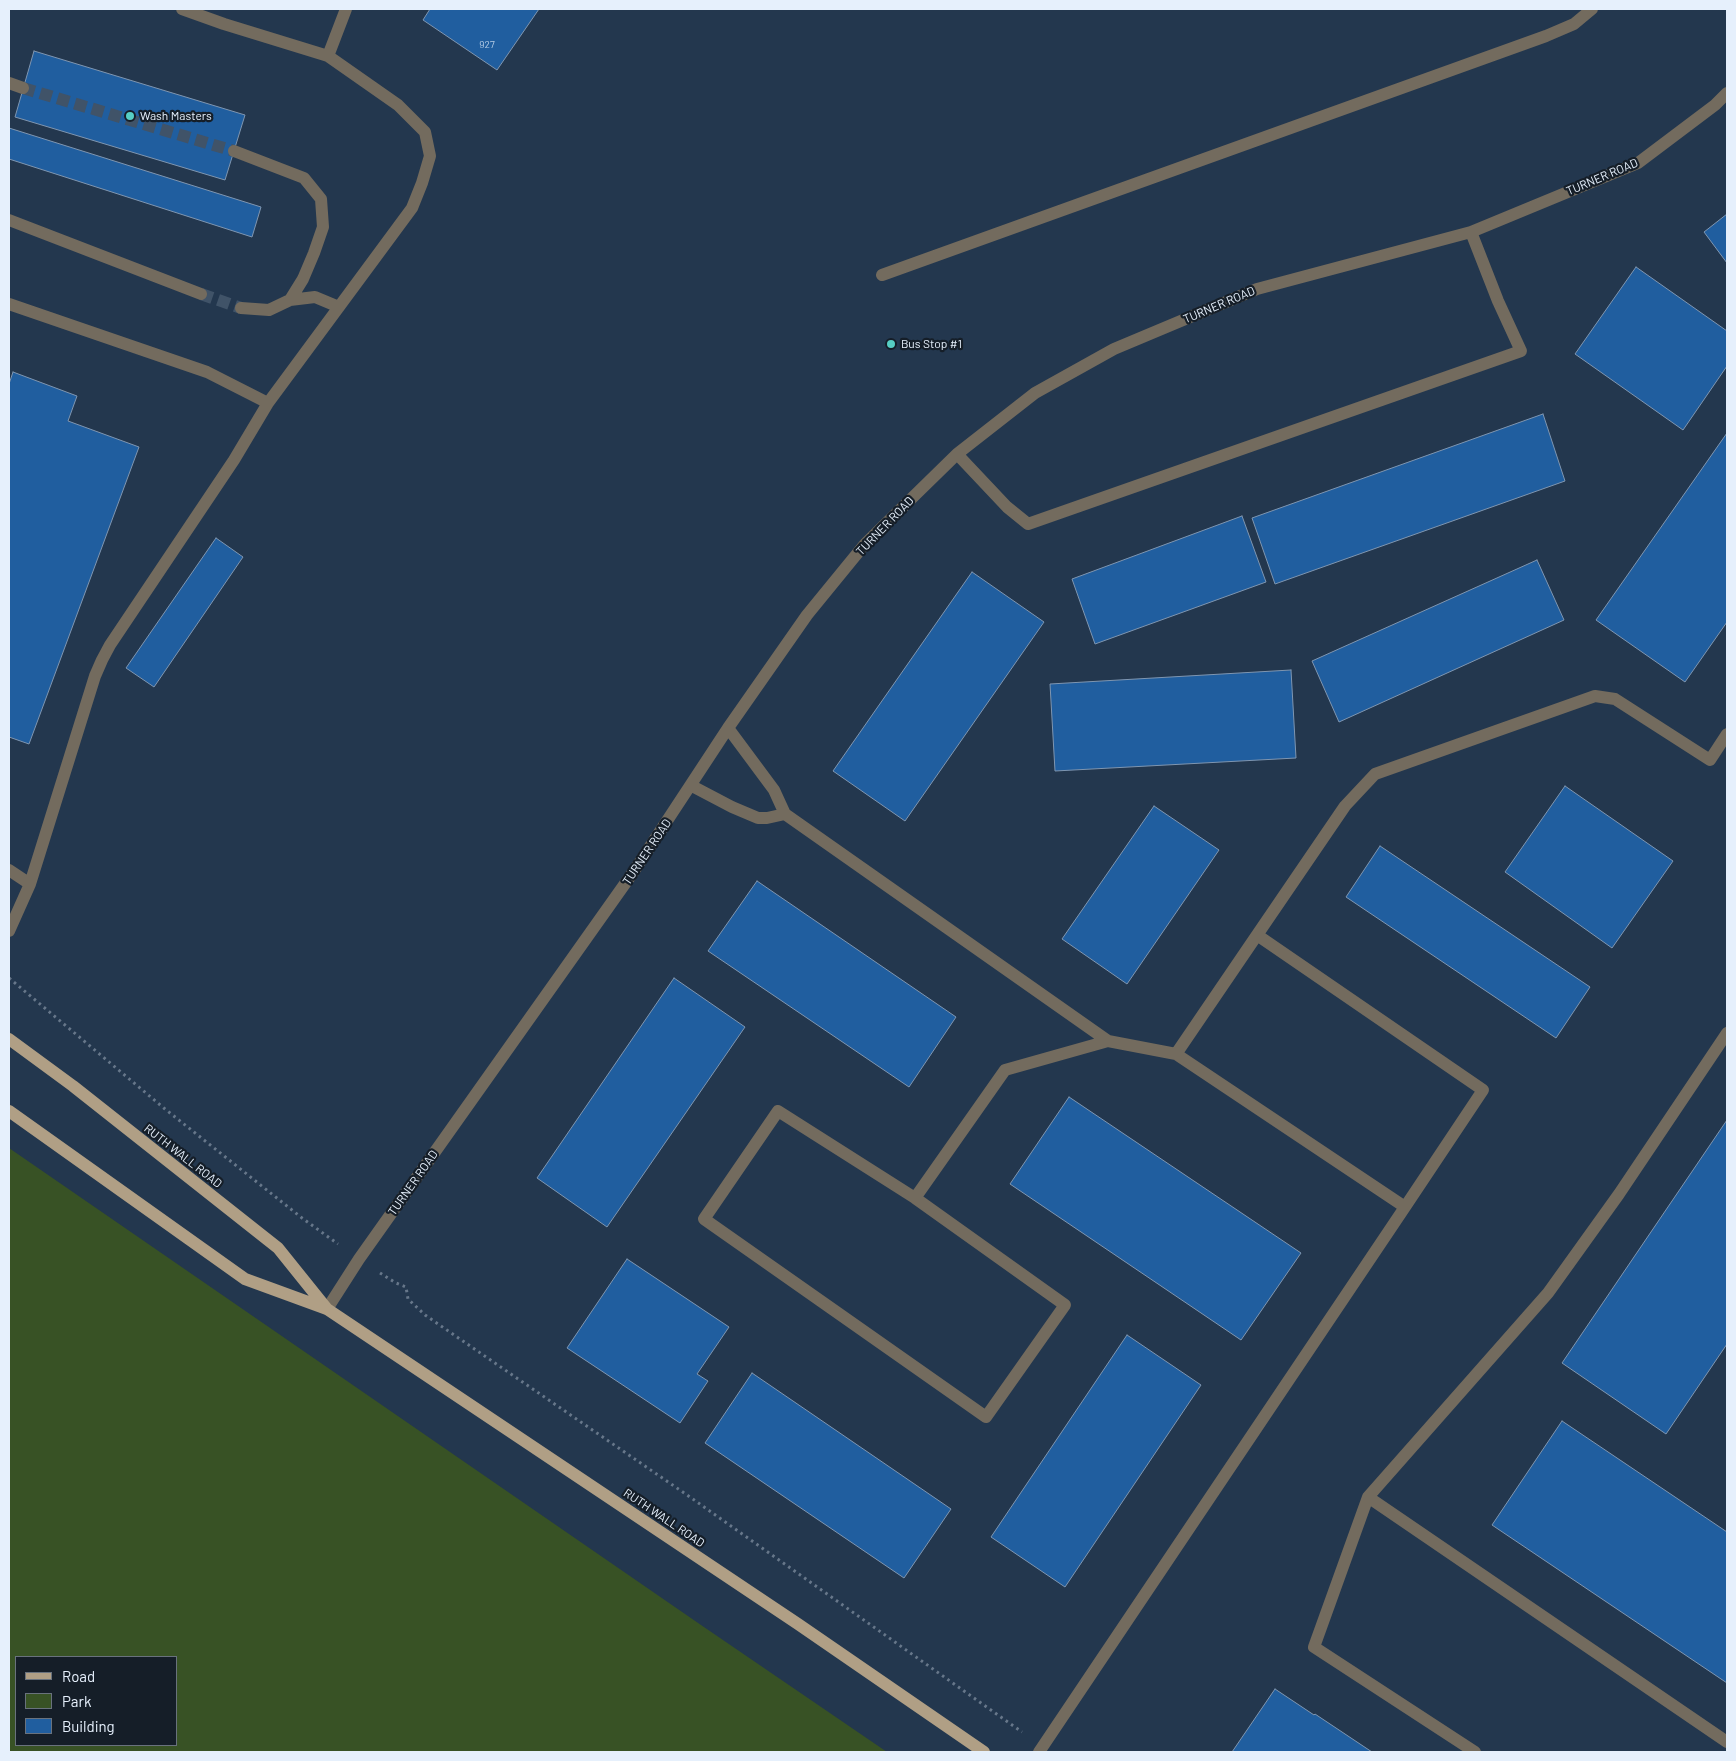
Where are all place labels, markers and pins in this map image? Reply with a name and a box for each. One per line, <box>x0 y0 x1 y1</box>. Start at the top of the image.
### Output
place label: Wash Masters <box>140 109 212 123</box>
marker: Wash Masters <box>124 110 136 122</box>
place label: Bus Stop #1 <box>901 337 962 351</box>
marker: Bus Stop #1 <box>885 338 897 350</box>

